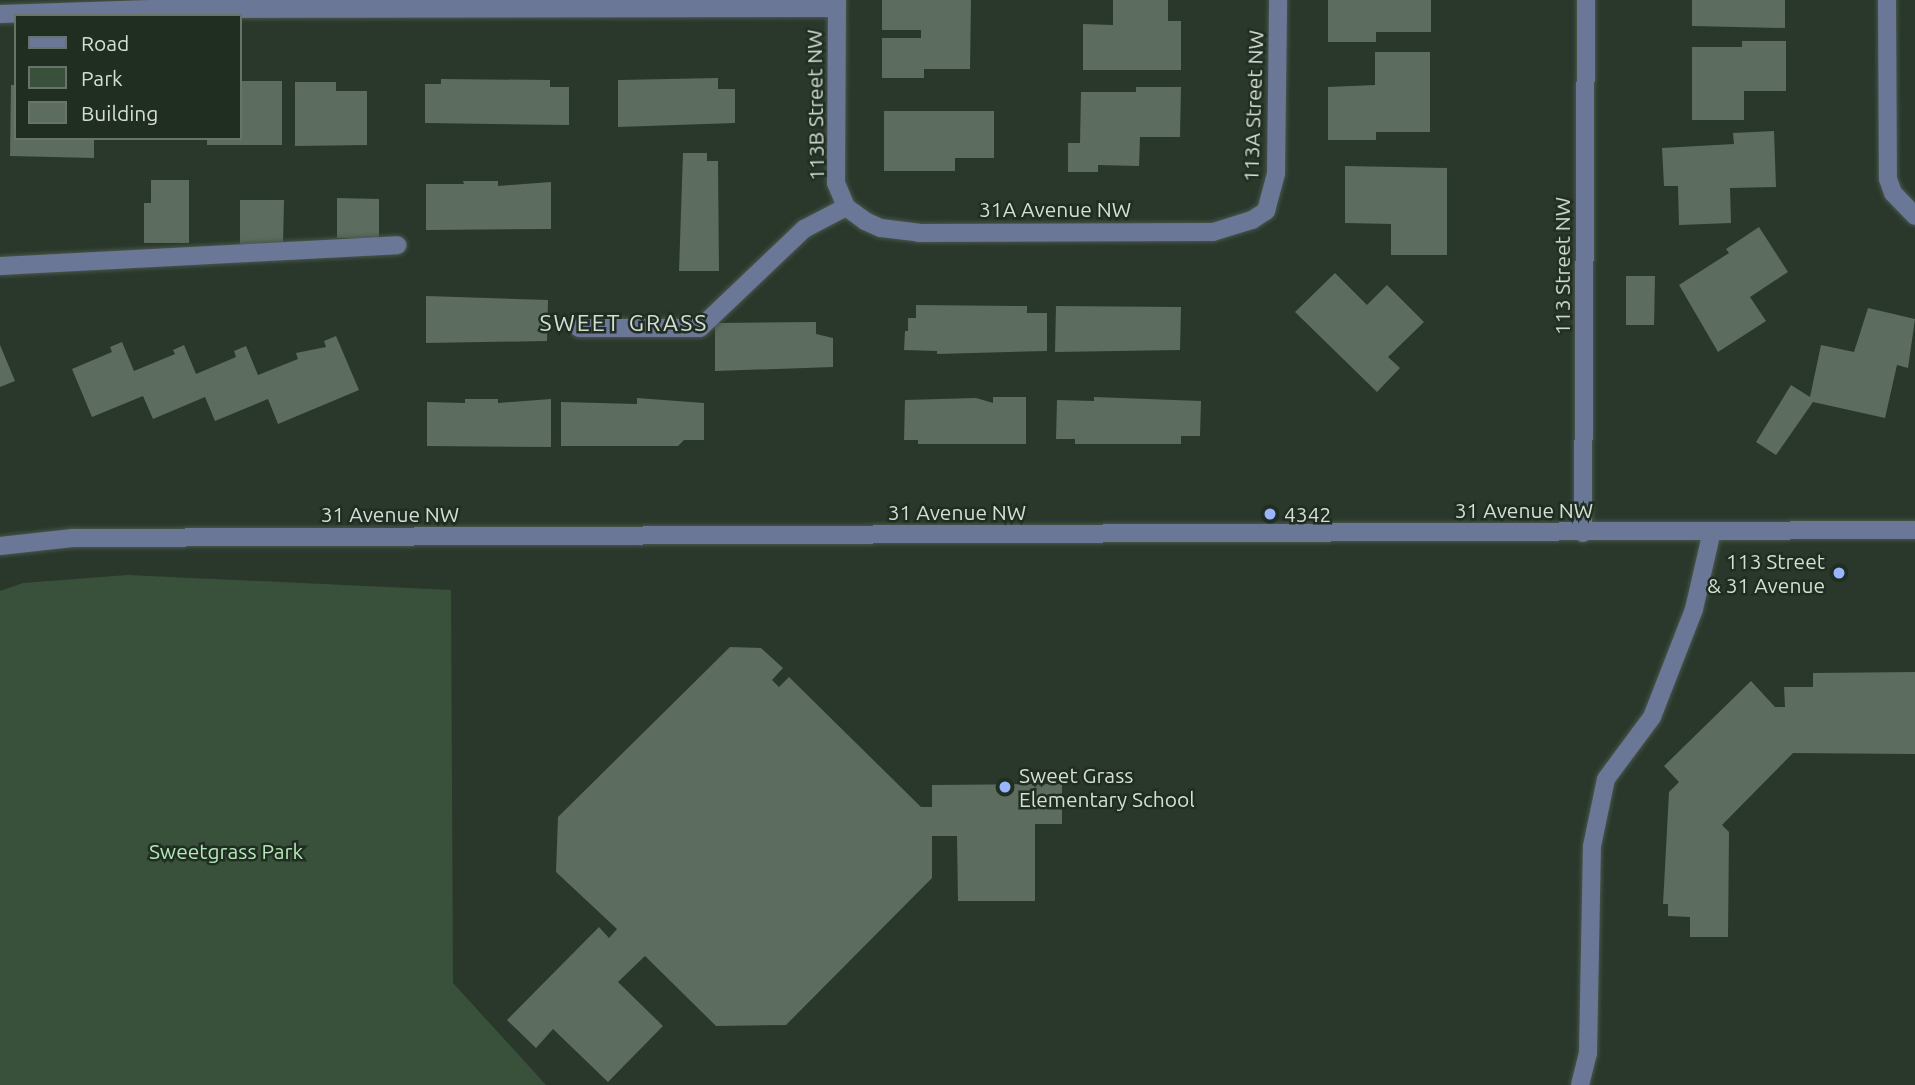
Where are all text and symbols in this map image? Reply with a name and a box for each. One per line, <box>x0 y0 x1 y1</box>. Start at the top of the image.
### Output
legend <box>14 14 242 140</box>
street label: 113B Street NW <box>801 29 829 181</box>
street label: 113A Street NW <box>1238 30 1268 182</box>
text: Road <box>81 31 129 55</box>
text: Park <box>81 66 123 90</box>
text: Building <box>81 101 158 125</box>
street label: 31A Avenue NW <box>979 196 1131 222</box>
street label: 113 Street NW <box>1549 197 1575 335</box>
district label: SWEET GRASS <box>541 309 707 337</box>
street label: 31 Avenue NW <box>1455 497 1593 523</box>
street label: 31 Avenue NW <box>888 499 1026 525</box>
street label: 31 Avenue NW <box>321 501 459 527</box>
place label: 4342 <box>1284 501 1331 527</box>
marker: 4342 <box>1262 506 1278 522</box>
place label: 113 Street & 31 Avenue <box>1707 548 1825 598</box>
marker: 113 Street & 31 Avenue <box>1831 565 1847 581</box>
place label: Sweet Grass Elementary School <box>1019 762 1195 812</box>
marker: Sweet Grass Elementary School <box>997 779 1013 795</box>
park label: Sweetgrass Park <box>149 838 303 864</box>

